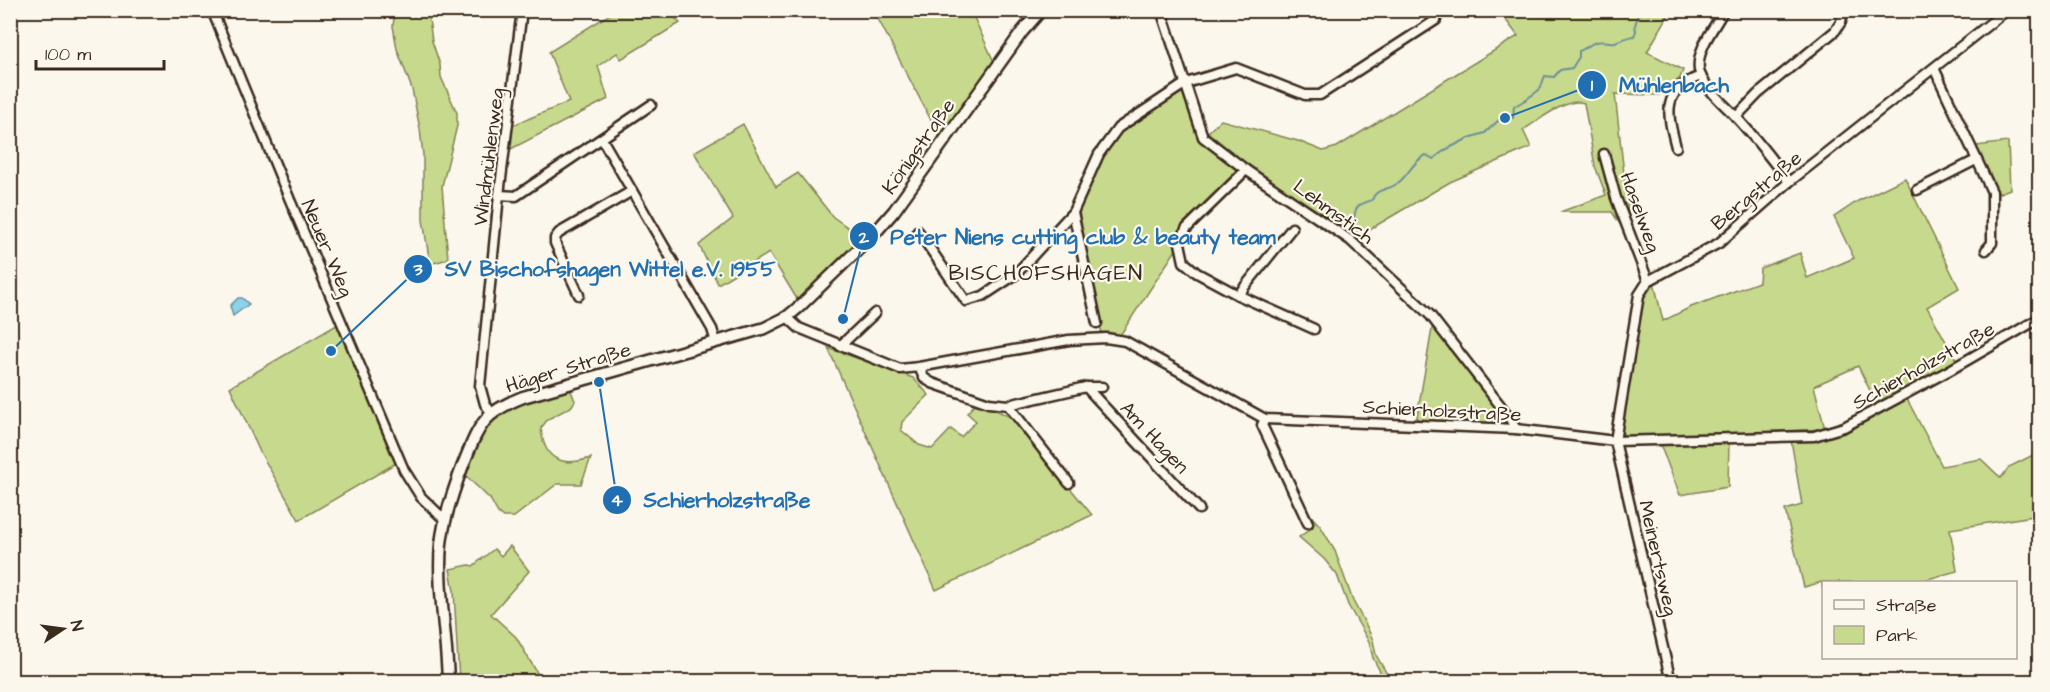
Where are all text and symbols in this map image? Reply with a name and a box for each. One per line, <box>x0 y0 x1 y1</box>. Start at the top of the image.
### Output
scale bar <box>36 33 164 71</box>
text: 100 m <box>45 42 91 67</box>
callout: Mühlenbach <box>1577 65 1741 104</box>
text: Mühlenbach <box>1619 71 1729 100</box>
text: 1 <box>1591 73 1594 98</box>
street label: Windmühlenweg <box>467 86 512 228</box>
street label: Königstraße <box>875 93 963 201</box>
street label: Bergstraße <box>1705 144 1809 238</box>
street label: Haselweg <box>1612 168 1668 257</box>
street label: Lehmstich <box>1287 173 1380 251</box>
street label: Neuer Weg <box>293 195 360 302</box>
callout: Peter Niens cutting club & beauty team <box>849 217 1288 256</box>
text: Peter Niens cutting club & beauty team <box>890 223 1276 255</box>
text: 2 <box>858 225 870 250</box>
callout: SV Bischofshagen Wittel e.V. 1955 <box>403 249 788 288</box>
text: SV Bischofshagen Wittel e.V. 1955 <box>444 255 776 286</box>
text: 3 <box>412 257 423 282</box>
district label: BISCHOFSHAGEN <box>948 258 1144 289</box>
street label: Schierholzstraße <box>1847 315 2000 417</box>
street label: Häger Straße <box>502 336 635 401</box>
street label: Schierholzstraße <box>1362 393 1522 429</box>
street label: Am Hagen <box>1113 395 1195 481</box>
callout: Schierholzstraße <box>602 480 822 519</box>
text: Schierholzstraße <box>643 486 811 515</box>
text: 4 <box>611 488 624 513</box>
street label: Meinertsweg <box>1630 498 1685 619</box>
legend <box>1822 581 2017 659</box>
text: Straße <box>1876 593 1937 618</box>
north arrow <box>33 599 93 659</box>
text: N <box>65 618 88 633</box>
text: Park <box>1876 623 1918 648</box>

